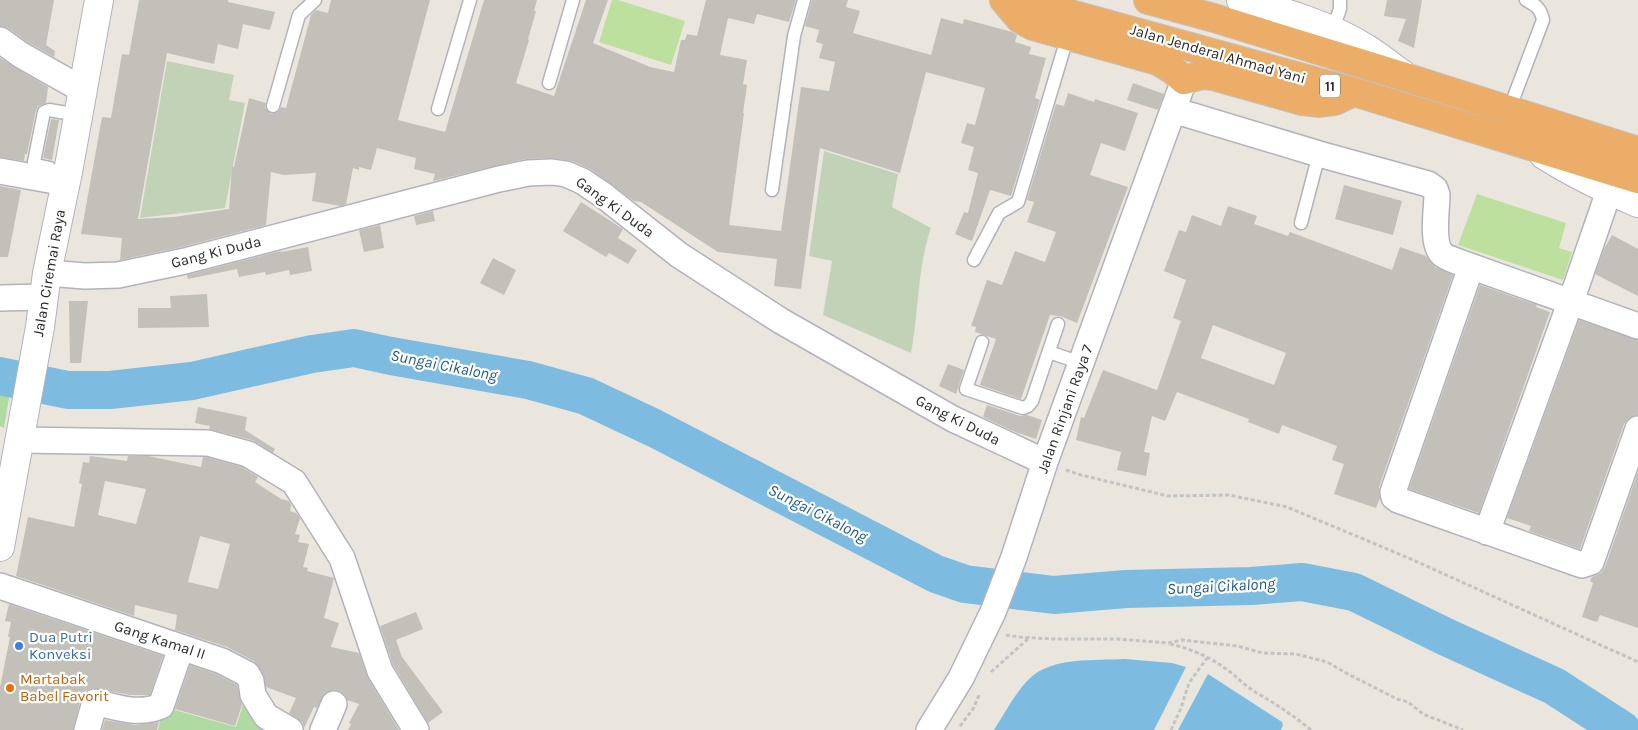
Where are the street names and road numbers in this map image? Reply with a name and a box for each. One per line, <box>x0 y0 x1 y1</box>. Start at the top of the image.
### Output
street label: Jalan Jenderal Ahmad Yani <box>1128 20 1308 88</box>
road number: 11 <box>1320 74 1340 98</box>
street label: Gang Ki Duda <box>572 173 658 241</box>
street label: Jalan Ciremai Raya <box>29 208 69 338</box>
street label: Gang Ki Duda <box>169 232 263 272</box>
street label: Jalan Rinjani Raya 7 <box>1033 342 1097 476</box>
street label: Gang Ki Duda <box>913 391 1003 449</box>
street label: Gang Kamal II <box>112 617 208 663</box>

